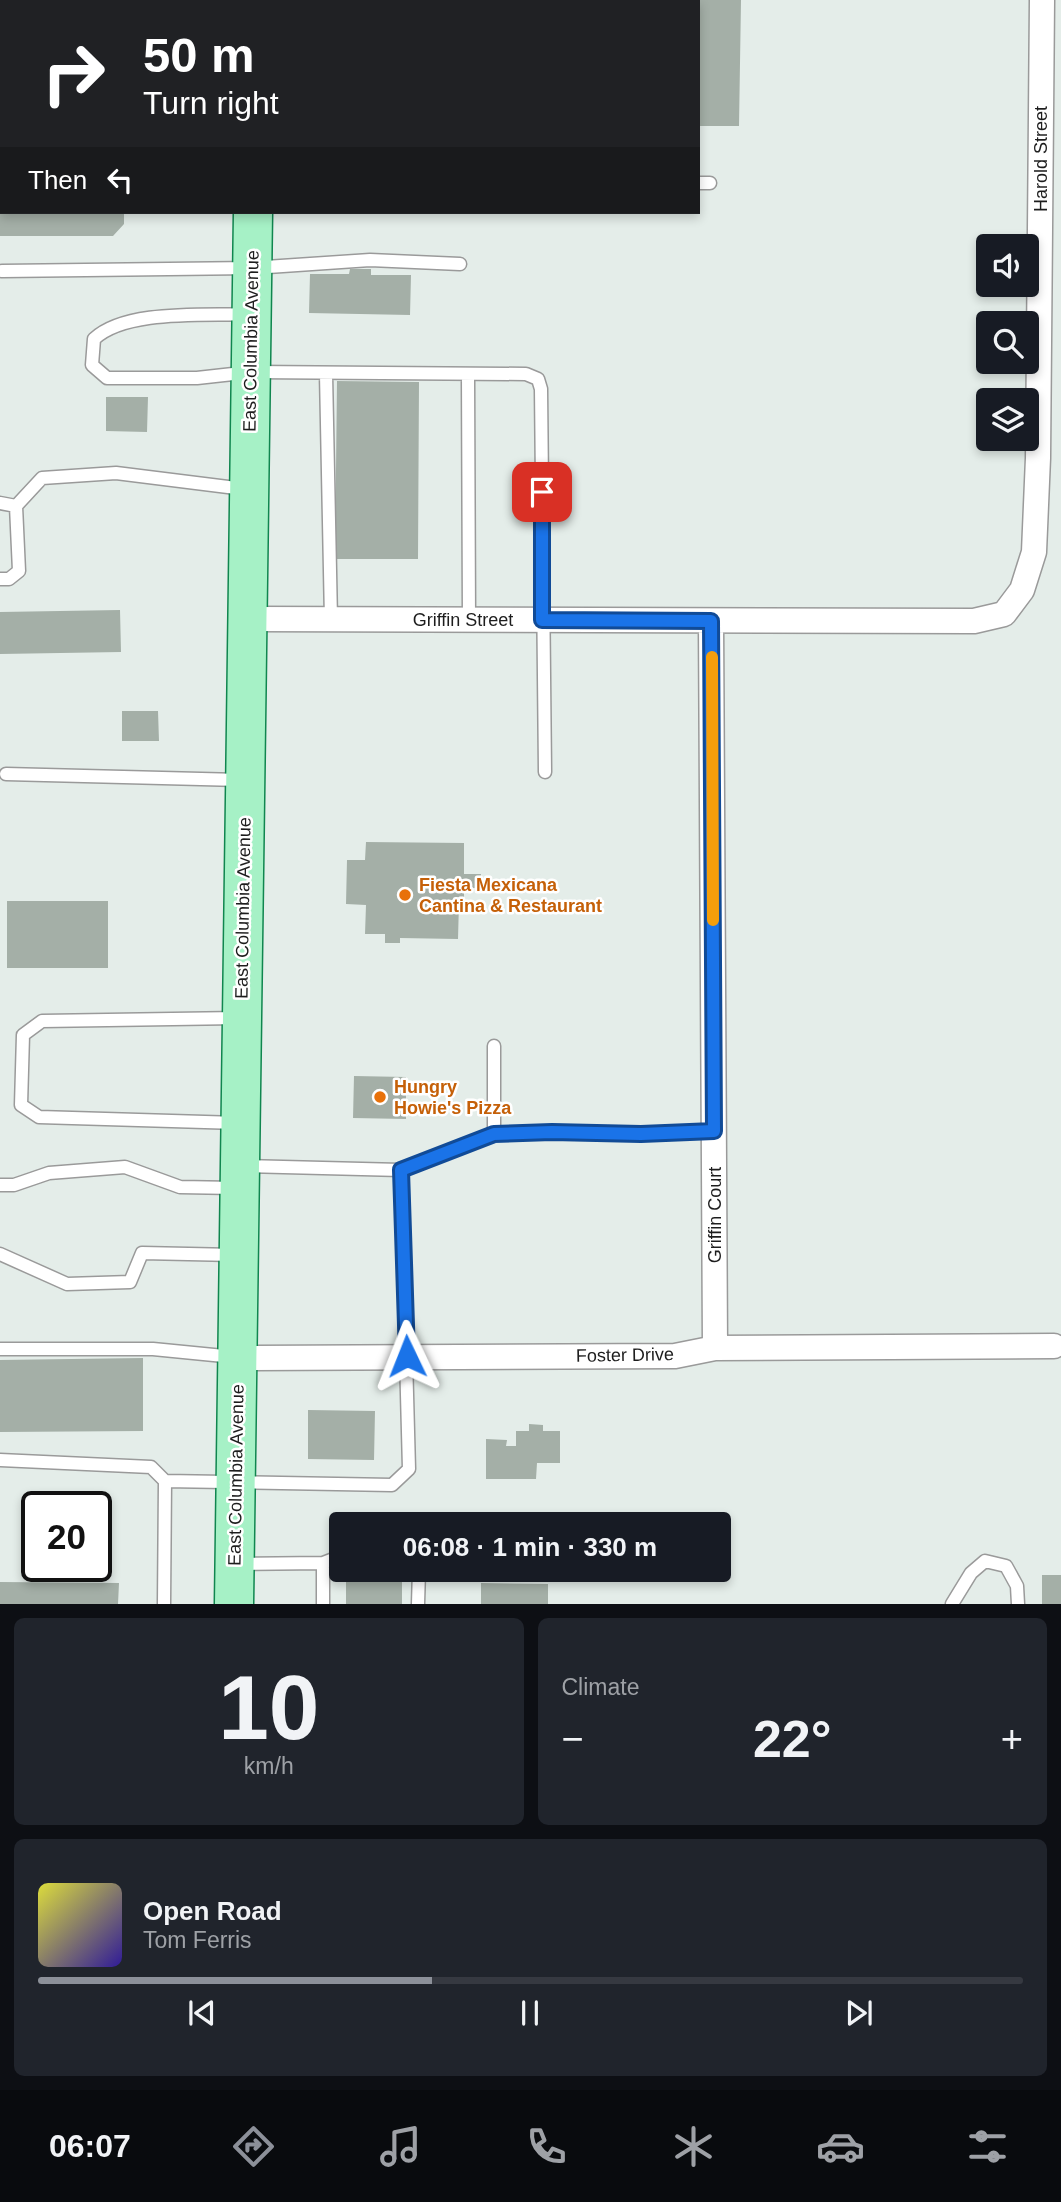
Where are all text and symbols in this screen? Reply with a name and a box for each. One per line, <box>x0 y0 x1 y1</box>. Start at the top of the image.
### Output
icon: right <box>28 28 119 119</box>
text: 50 m <box>143 28 255 82</box>
text: Turn right <box>143 85 279 121</box>
street label: Harold Street <box>1031 106 1051 212</box>
icon: left <box>101 161 139 199</box>
text: Then <box>28 165 87 195</box>
map controls <box>976 234 1039 451</box>
button: sound <box>976 234 1039 297</box>
street label: East Columbia Avenue <box>239 250 263 432</box>
button: search <box>976 311 1039 374</box>
button: layers <box>976 388 1039 451</box>
pin <box>512 462 572 522</box>
icon: arrive <box>523 473 561 511</box>
street label: Griffin Street <box>413 610 513 630</box>
street label: East Columbia Avenue <box>231 817 255 999</box>
place label: Fiesta Mexicana Cantina & Restaurant <box>419 875 602 916</box>
marker: Fiesta Mexicana Cantina & Restaurant <box>397 887 413 903</box>
place label: Hungry Howie's Pizza <box>394 1077 512 1118</box>
marker: Hungry Howie's Pizza <box>372 1089 388 1105</box>
street label: Griffin Court <box>705 1167 725 1263</box>
position arrow <box>370 1319 444 1393</box>
street label: Foster Drive <box>576 1344 674 1366</box>
street label: East Columbia Avenue <box>224 1384 248 1566</box>
speed limit sign: 20 <box>21 1491 112 1582</box>
text: 06:08 · 1 min · 330 m <box>403 1532 657 1562</box>
text: 10 <box>218 1657 319 1758</box>
text: Climate <box>562 1674 639 1700</box>
text: 22° <box>753 1710 832 1768</box>
text: − <box>562 1718 584 1760</box>
text: + <box>1001 1718 1023 1760</box>
text: km/h <box>244 1753 294 1779</box>
text: Open Road <box>143 1896 282 1926</box>
text: Tom Ferris <box>143 1927 252 1953</box>
icon: previous <box>183 1994 221 2032</box>
icon: pause <box>511 1994 549 2032</box>
icon: next <box>840 1994 878 2032</box>
icon: directions <box>229 2122 278 2171</box>
icon: music <box>376 2122 425 2171</box>
icon: phone <box>522 2122 571 2171</box>
icon: climate <box>669 2122 718 2171</box>
icon: car <box>816 2122 865 2171</box>
icon: filters <box>963 2122 1012 2171</box>
text: 06:07 <box>49 2128 131 2164</box>

